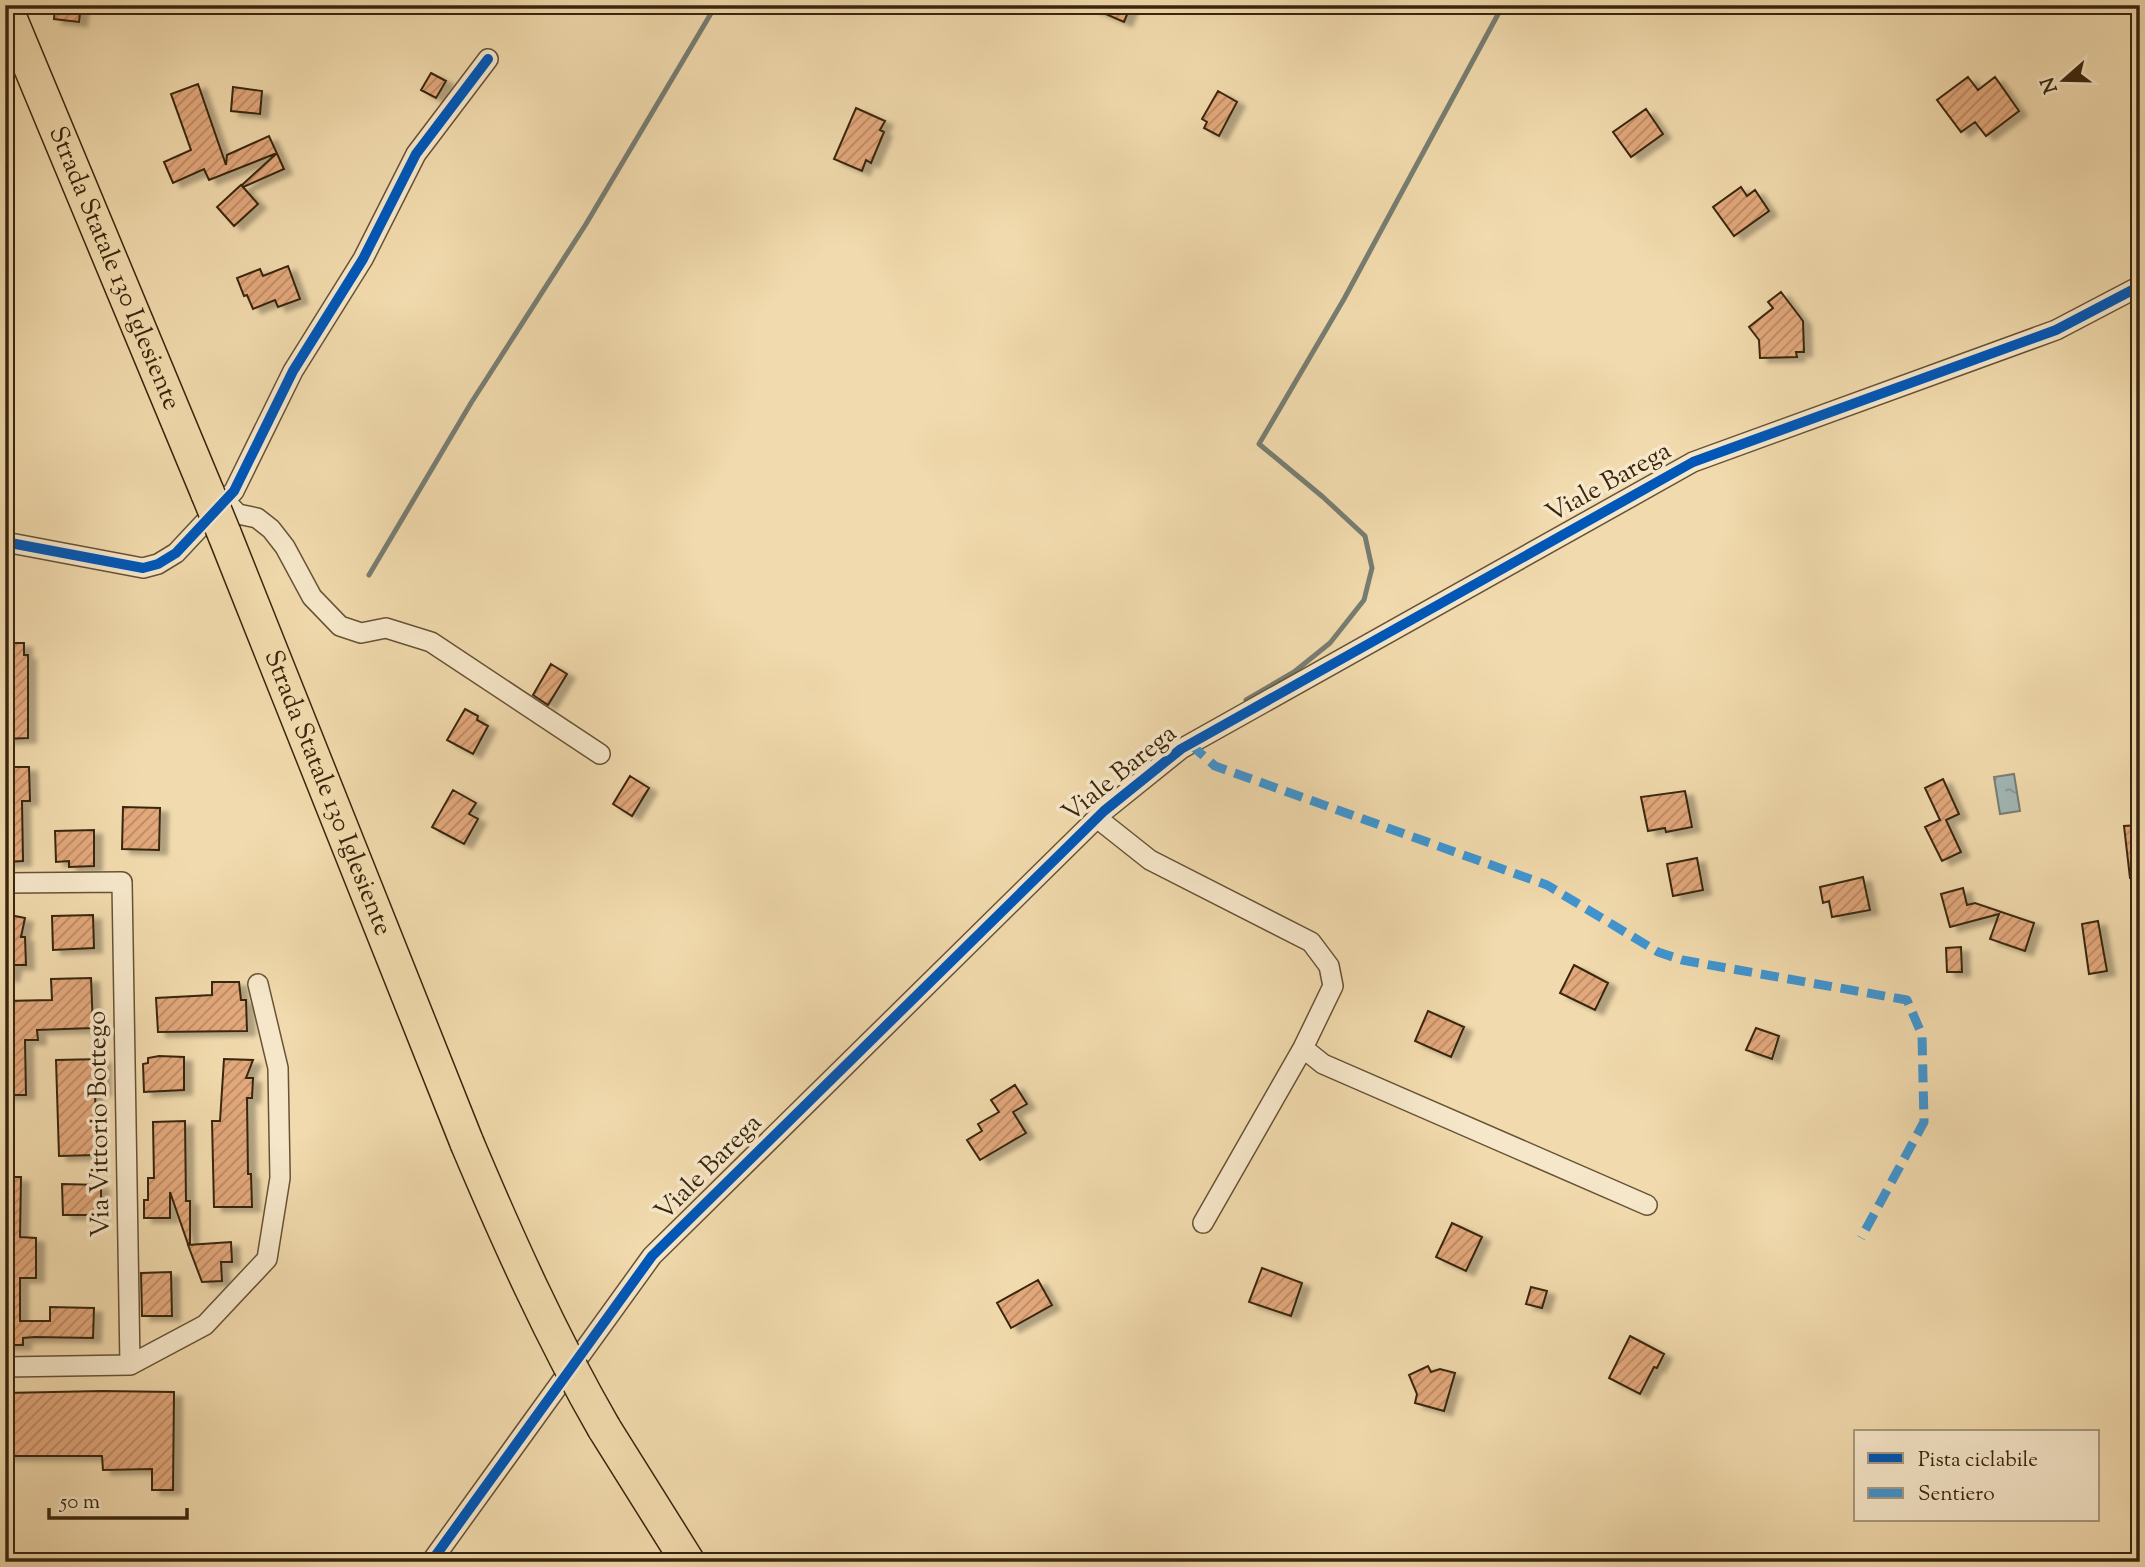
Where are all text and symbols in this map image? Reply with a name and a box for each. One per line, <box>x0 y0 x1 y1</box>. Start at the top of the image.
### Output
north arrow <box>2030 46 2100 116</box>
text: N <box>2035 73 2066 97</box>
street label: Strada Statale 130 Iglesiente <box>39 121 190 416</box>
street label: Viale Barega <box>1540 433 1678 533</box>
street label: Strada Statale 130 Iglesiente <box>254 645 401 941</box>
street label: Viale Barega <box>1055 716 1185 832</box>
street label: Via Vittorio Bottego <box>80 1010 120 1238</box>
street label: Viale Barega <box>647 1106 771 1230</box>
legend <box>1854 1430 2100 1522</box>
text: Pista ciclabile <box>1918 1446 2038 1476</box>
scale bar <box>49 1476 187 1520</box>
text: Sentiero <box>1918 1480 1995 1510</box>
text: 50 m <box>59 1488 100 1518</box>

